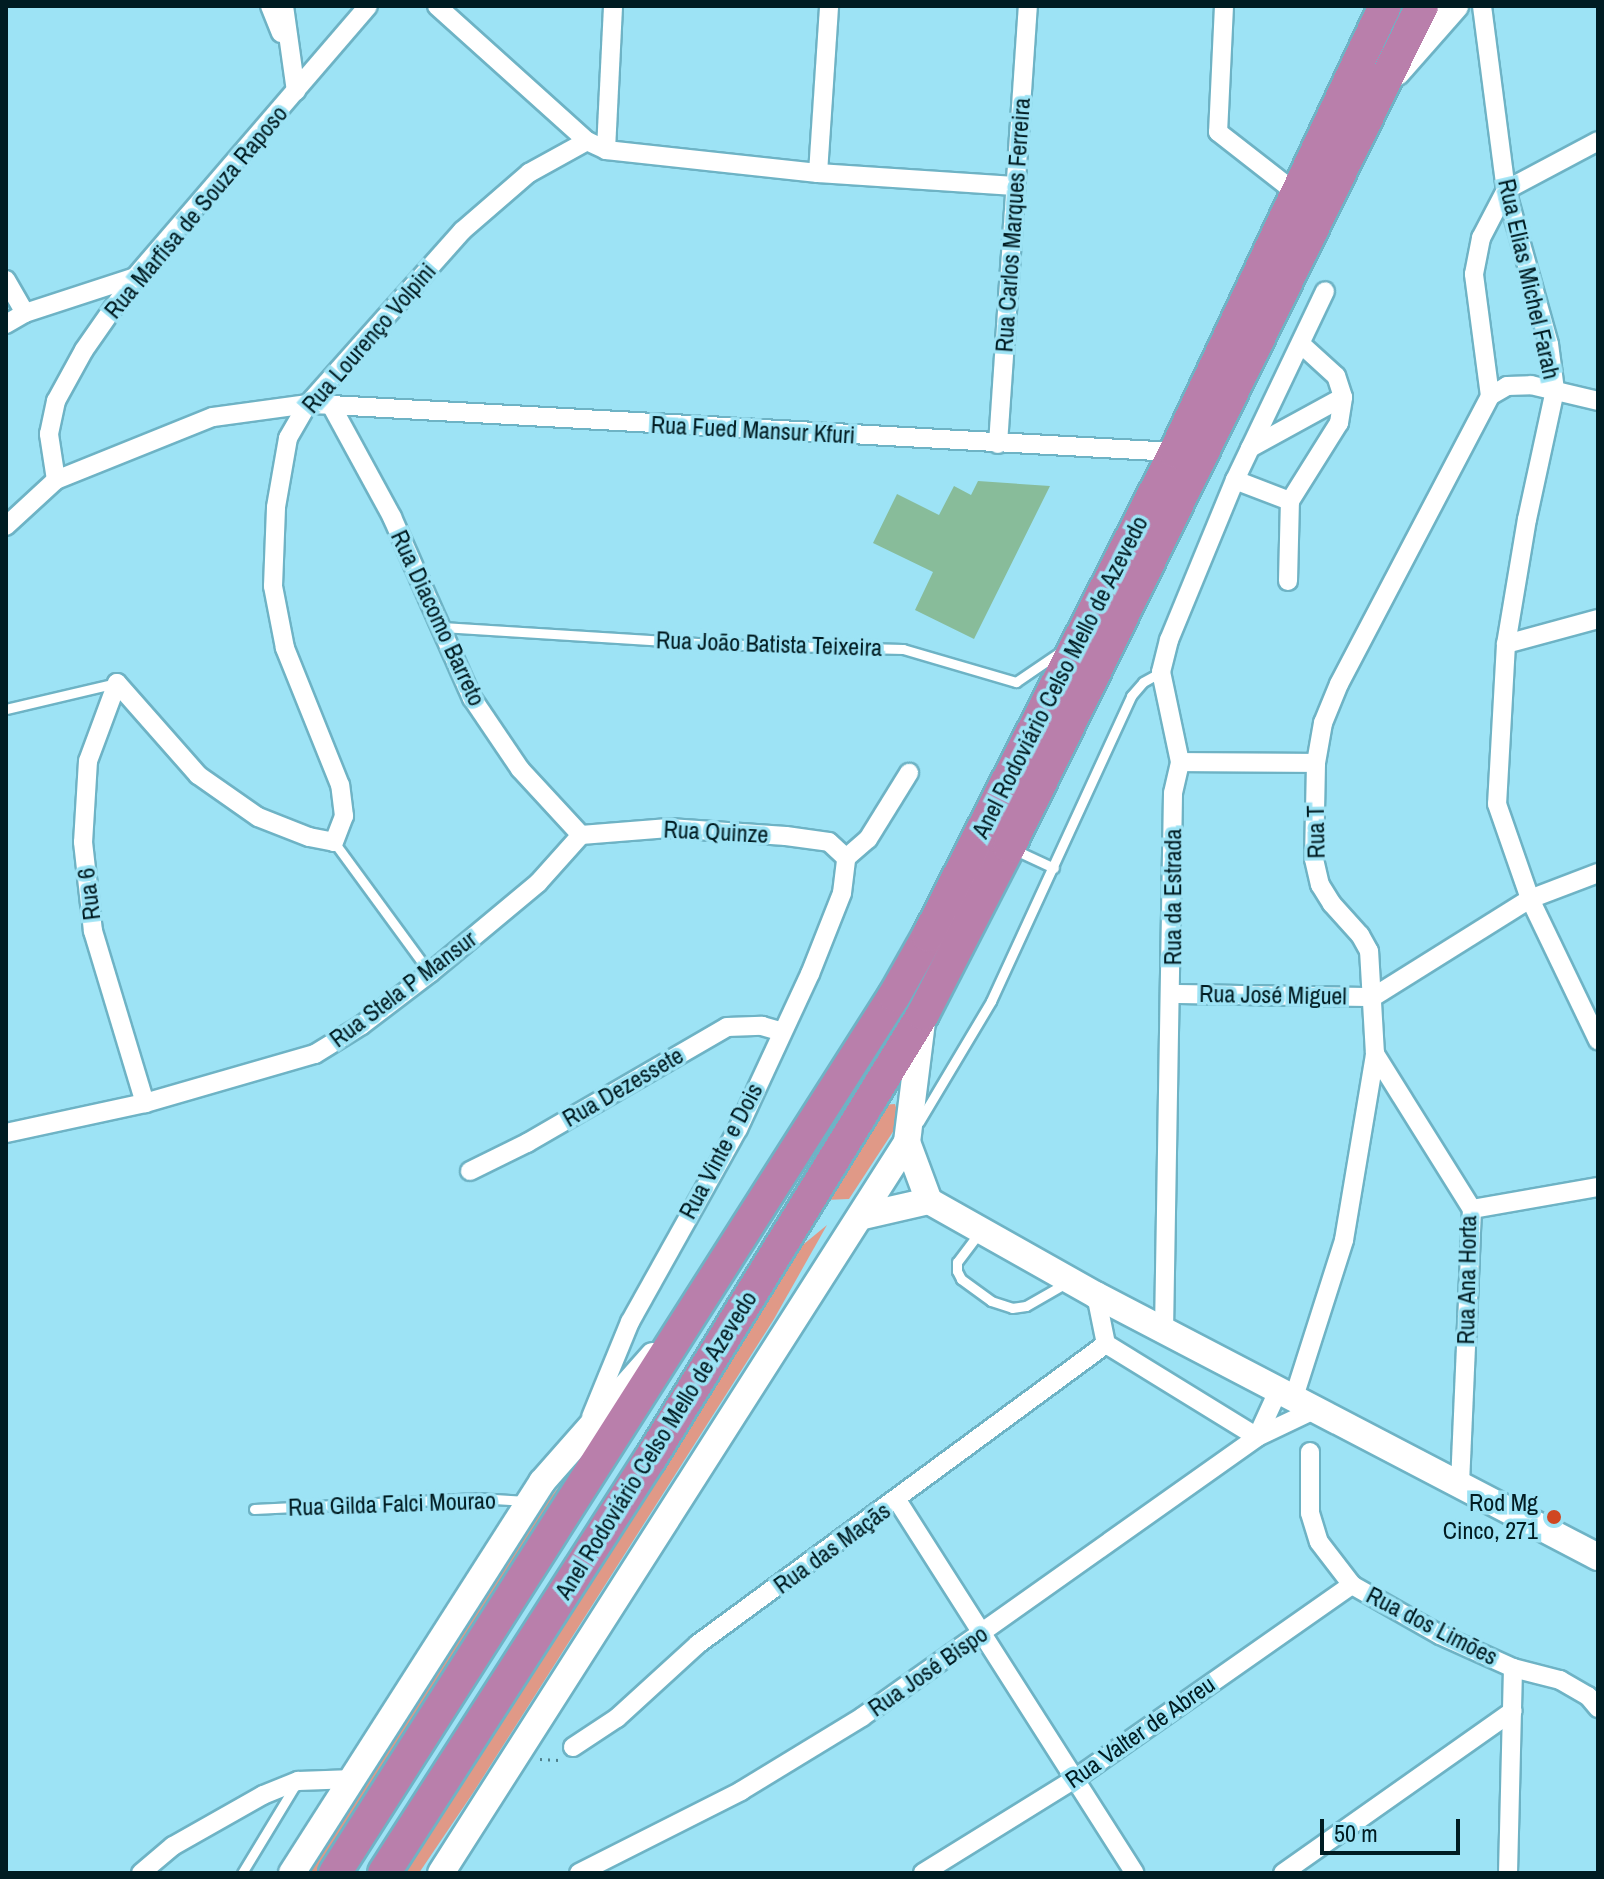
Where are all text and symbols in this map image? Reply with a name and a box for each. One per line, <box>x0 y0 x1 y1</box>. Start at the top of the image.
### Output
street label: Rua Carlos Marques Ferreira <box>990 97 1036 353</box>
street label: Rua Marfisa de Souza Raposo <box>98 100 294 324</box>
street label: Rua Elias Michel Farah <box>1492 176 1566 382</box>
street label: Rua Lourenço Volpini <box>296 257 442 419</box>
street label: Rua Fued Mansur Kfuri <box>650 410 856 450</box>
street label: Anel Rodoviário Celso Mello de Azevedo <box>966 511 1154 843</box>
street label: Rua Diacomo Barreto <box>385 526 491 710</box>
street label: Rua João Batista Teixeira <box>655 626 883 662</box>
street label: Rua T <box>1301 805 1331 859</box>
street label: Rua Quinze <box>663 815 769 849</box>
street label: Rua da Estrada <box>1159 829 1187 965</box>
street label: Rua 6 <box>72 866 106 922</box>
street label: Rua Stela P Mansur <box>324 925 482 1053</box>
street label: Rua José Miguel <box>1199 979 1347 1011</box>
street label: Rua Dezessete <box>558 1041 688 1133</box>
street label: Rua Vinte e Dois <box>673 1078 769 1224</box>
street label: Rua Ana Horta <box>1451 1215 1483 1345</box>
street label: Anel Rodoviário Celso Mello de Azevedo <box>549 1285 763 1605</box>
street label: Rua Gilda Falci Mourao <box>288 1486 496 1522</box>
place label: Rod Mg Cinco, 271 <box>1443 1489 1538 1545</box>
street label: Rua das Maçãs <box>768 1496 896 1600</box>
marker: Rod Mg Cinco, 271 <box>1545 1508 1563 1526</box>
street label: Rua dos Limões <box>1362 1581 1502 1671</box>
street label: Rua José Bispo <box>863 1619 993 1723</box>
street label: Rua Valter de Abreu <box>1059 1669 1221 1795</box>
scale bar <box>1324 1803 1464 1853</box>
text: 50 m <box>1334 1817 1378 1849</box>

